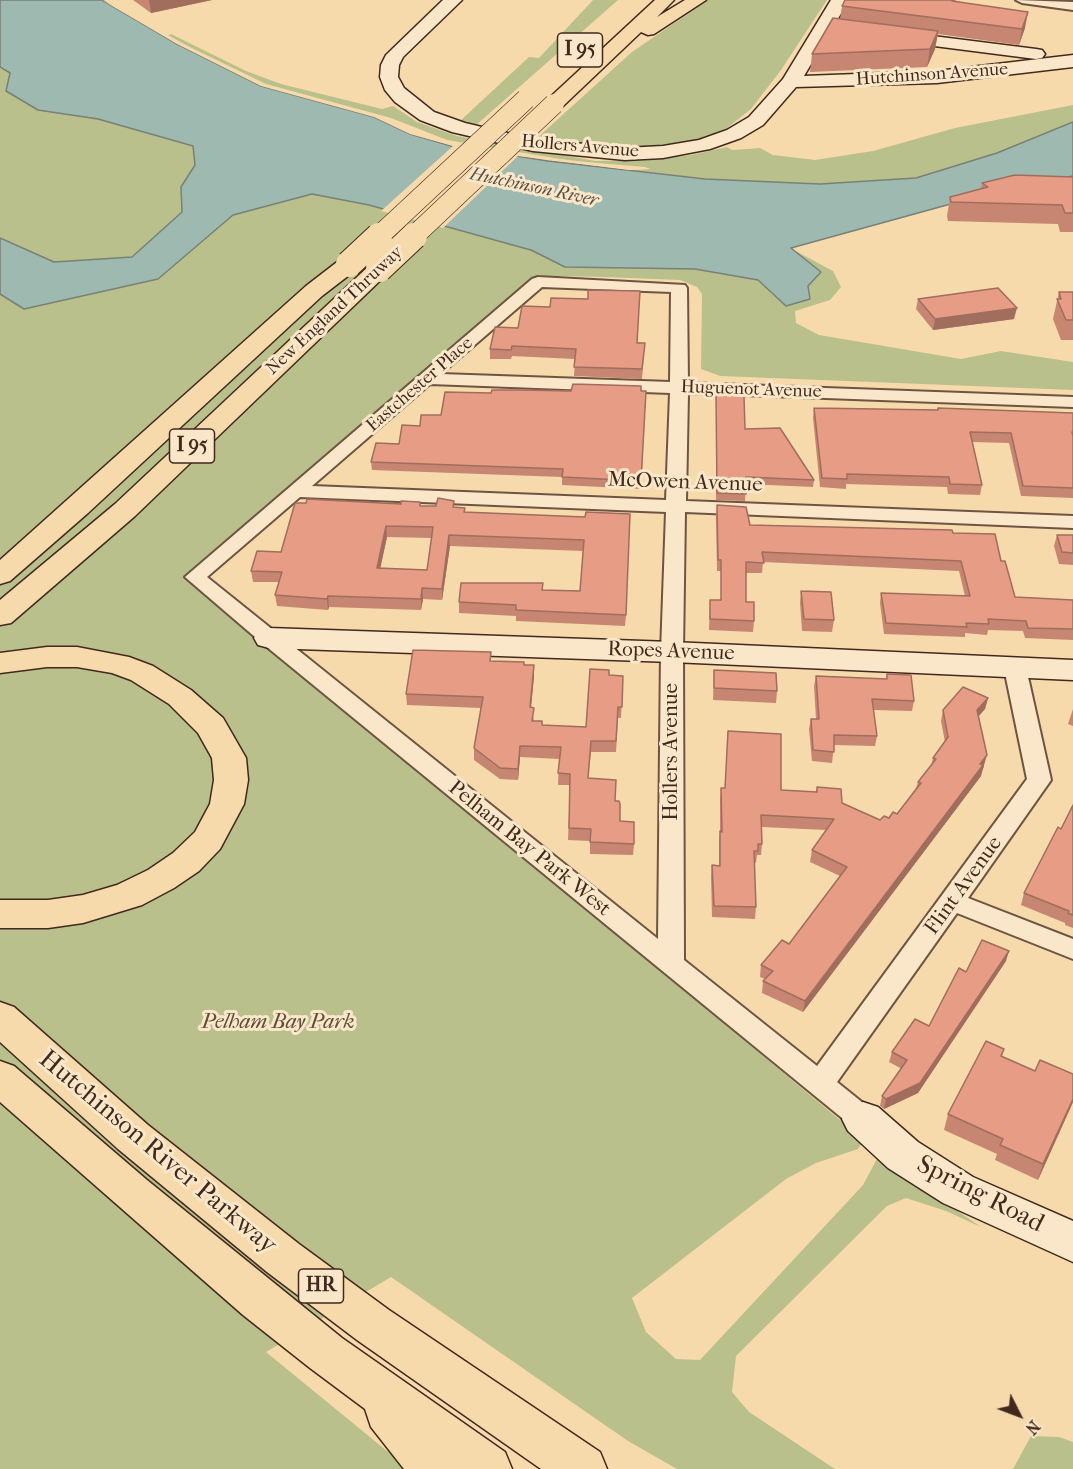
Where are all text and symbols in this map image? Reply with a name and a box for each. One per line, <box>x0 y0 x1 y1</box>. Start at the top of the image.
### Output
road number: I 95 <box>558 33 602 67</box>
street label: Hutchinson Avenue <box>855 59 1009 91</box>
street label: Hollers Avenue <box>520 131 640 163</box>
water label: Hutchinson River <box>468 164 600 212</box>
street label: New England Thruway <box>262 242 408 380</box>
street label: Eastchester Place <box>362 333 478 437</box>
street label: Huguenot Avenue <box>680 377 822 403</box>
road number: I 95 <box>170 429 214 463</box>
street label: McOwen Avenue <box>607 468 763 498</box>
street label: Ropes Avenue <box>607 637 735 667</box>
street label: Hollers Avenue <box>659 683 685 821</box>
street label: Pelham Bay Park West <box>443 776 615 922</box>
street label: Flint Avenue <box>920 832 1008 940</box>
park label: Pelham Bay Park <box>201 1010 355 1036</box>
street label: Hutchinson River Parkway <box>32 1044 282 1262</box>
street label: Spring Road <box>911 1150 1049 1240</box>
road number: HR <box>298 1269 344 1303</box>
north arrow <box>989 1385 1049 1445</box>
text: N <box>1022 1417 1044 1438</box>

